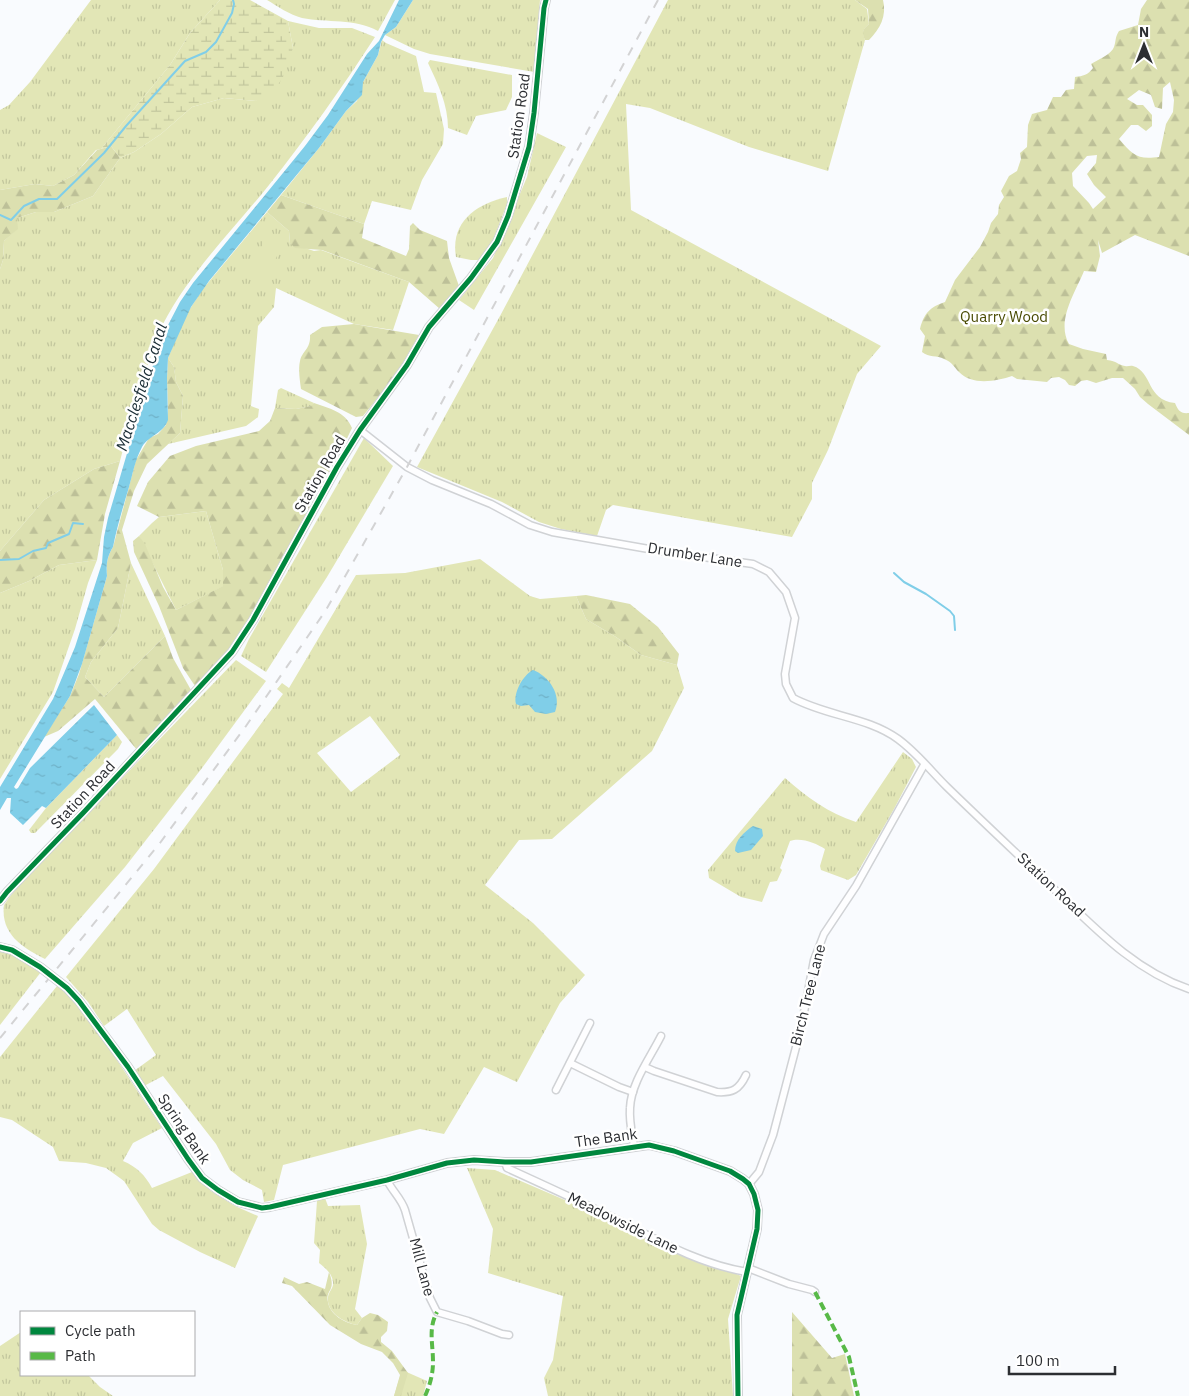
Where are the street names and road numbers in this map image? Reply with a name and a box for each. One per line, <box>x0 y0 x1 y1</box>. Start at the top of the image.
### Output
street label: Station Road <box>503 72 534 160</box>
street label: Station Road <box>290 432 349 516</box>
street label: Drumber Lane <box>646 538 744 571</box>
street label: Station Road <box>46 757 119 833</box>
street label: Station Road <box>1013 848 1089 921</box>
street label: Birch Tree Lane <box>786 942 829 1048</box>
street label: Spring Bank <box>154 1090 215 1168</box>
street label: The Bank <box>573 1124 639 1151</box>
street label: Meadowside Lane <box>565 1188 682 1258</box>
street label: Mill Lane <box>406 1236 439 1298</box>

